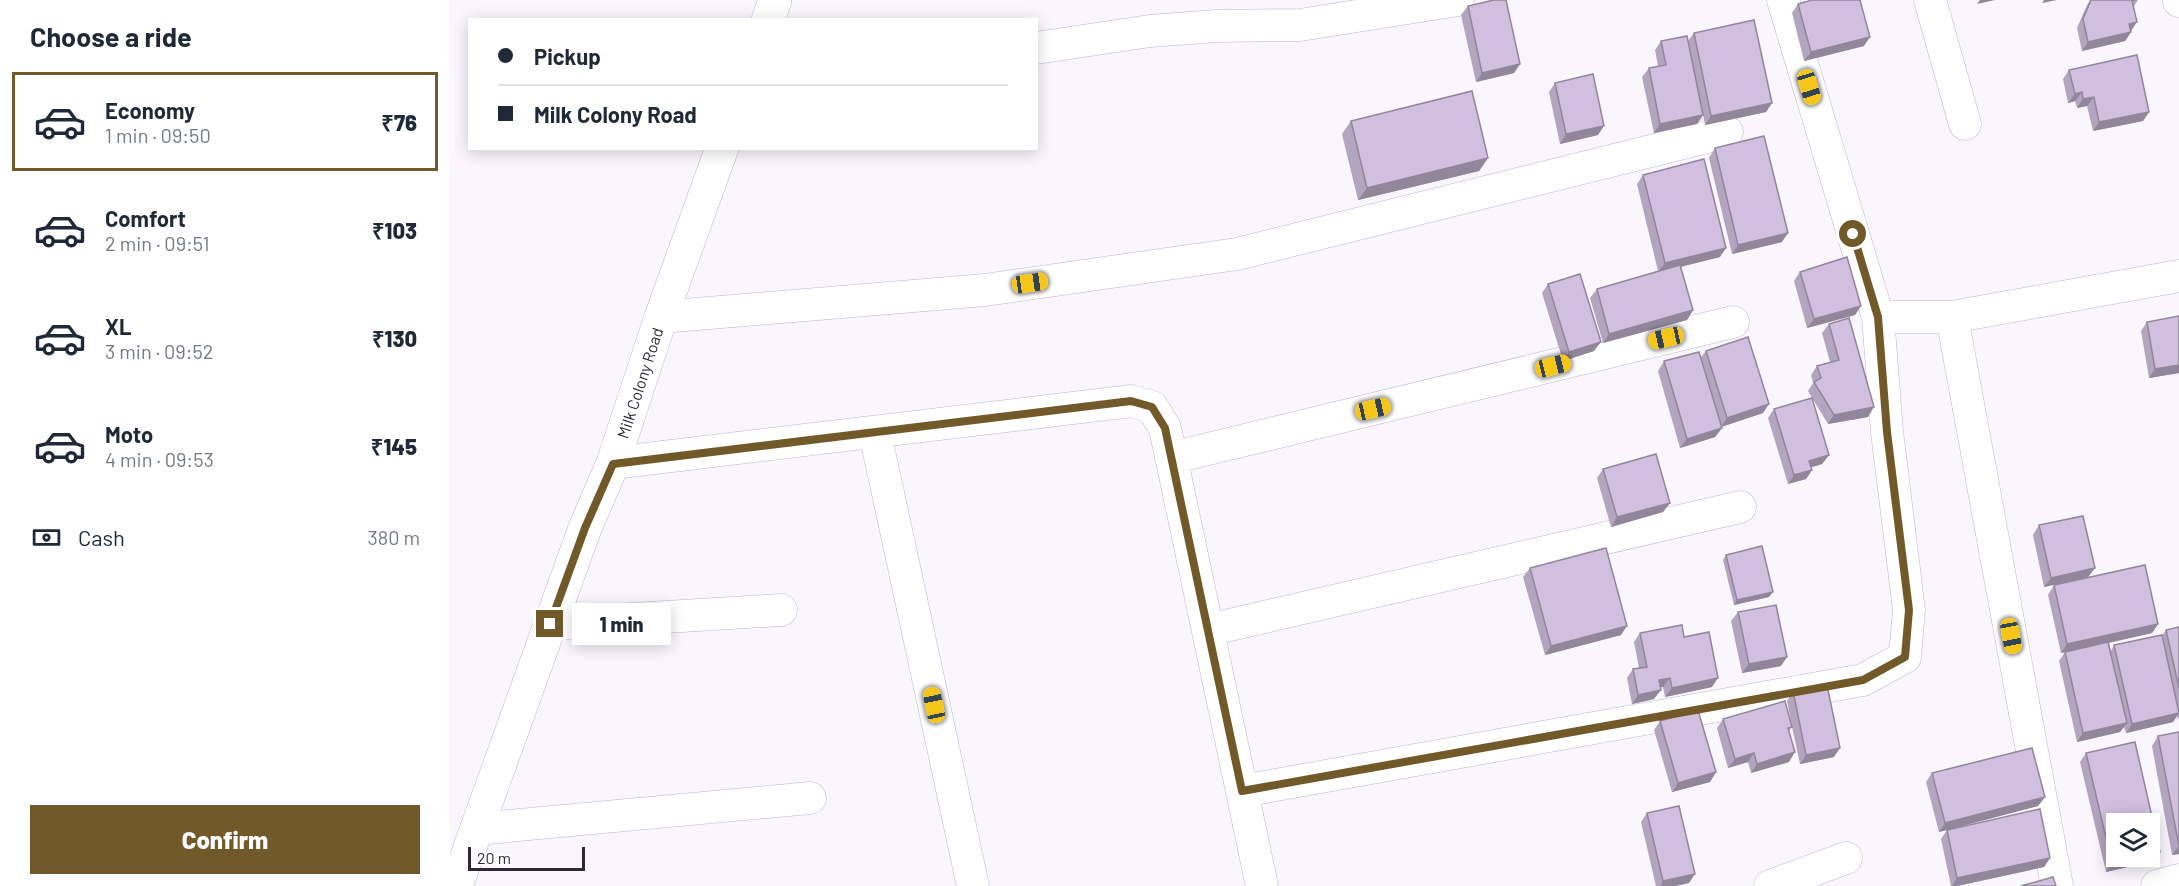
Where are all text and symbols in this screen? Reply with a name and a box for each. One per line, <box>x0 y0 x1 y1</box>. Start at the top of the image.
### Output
text: Choose a ride <box>30 20 192 52</box>
text: Pickup <box>534 43 601 69</box>
car <box>1795 67 1823 107</box>
icon: car <box>33 95 87 149</box>
text: Economy <box>105 97 195 123</box>
text: Milk Colony Road <box>534 101 697 127</box>
text: ₹76 <box>381 109 417 135</box>
text: 1 min · 09:50 <box>105 123 211 147</box>
icon: car <box>33 203 87 257</box>
text: Comfort <box>105 205 186 231</box>
text: ₹103 <box>372 217 417 243</box>
route start <box>1839 220 1866 247</box>
text: 2 min · 09:51 <box>105 231 210 255</box>
car <box>1011 272 1049 294</box>
icon: car <box>33 311 87 365</box>
text: XL <box>105 313 131 339</box>
text: ₹130 <box>372 325 417 351</box>
street label: Milk Colony Road <box>613 325 666 441</box>
car <box>1646 325 1686 351</box>
text: 3 min · 09:52 <box>105 339 213 363</box>
car <box>1533 353 1573 379</box>
car <box>1353 396 1393 422</box>
icon: car <box>33 419 87 473</box>
text: Moto <box>105 421 153 447</box>
text: ₹145 <box>371 433 417 459</box>
text: 4 min · 09:53 <box>105 447 214 471</box>
icon: cash <box>30 521 63 554</box>
text: Cash <box>78 524 125 550</box>
text: 380 m <box>367 525 420 549</box>
callout: 1 min <box>571 603 670 645</box>
route end <box>536 610 563 637</box>
text: 1 min <box>600 612 643 636</box>
car <box>1999 617 2023 655</box>
car <box>921 686 947 724</box>
button: Confirm <box>30 805 420 874</box>
map controls <box>2106 813 2160 867</box>
button: layers <box>2106 813 2160 867</box>
scale bar <box>468 844 585 872</box>
text: 20 m <box>477 848 511 867</box>

